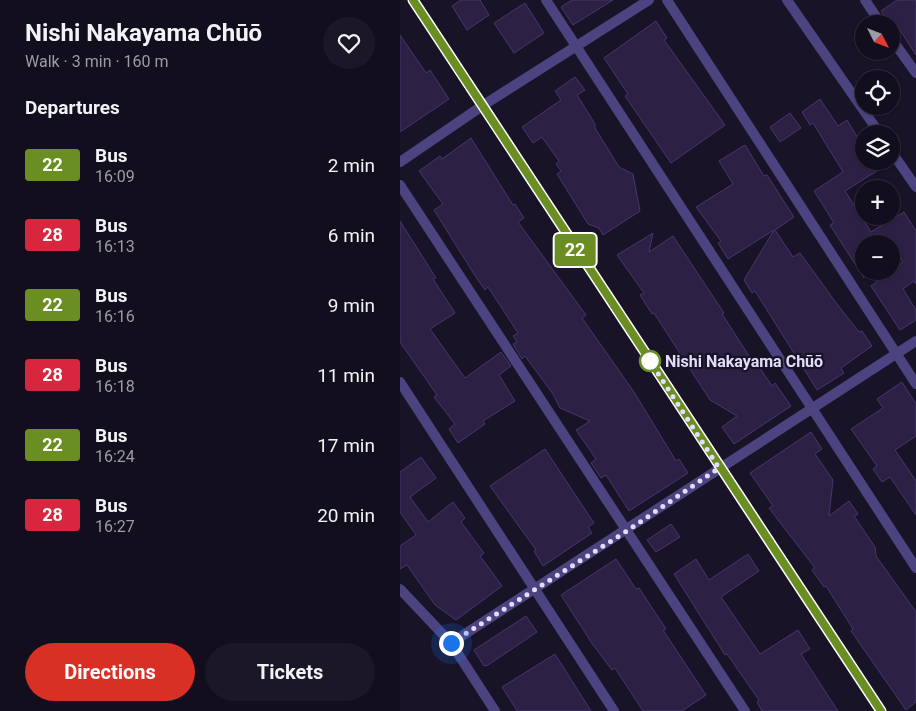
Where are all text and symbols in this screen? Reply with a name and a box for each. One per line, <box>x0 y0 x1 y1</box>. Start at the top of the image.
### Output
north arrow <box>855 15 900 60</box>
map controls <box>855 15 900 280</box>
button: heart <box>323 17 375 69</box>
text: Nishi Nakayama Chūō <box>25 19 262 47</box>
text: Walk · 3 min · 160 m <box>25 52 169 71</box>
button: locate <box>855 70 900 115</box>
text: Departures <box>25 96 120 119</box>
button: layers <box>855 125 900 170</box>
text: Bus <box>95 144 128 167</box>
text: 22 <box>42 154 63 175</box>
text: 2 min <box>328 154 375 177</box>
text: 16:09 <box>95 167 135 186</box>
button: + <box>855 180 900 225</box>
text: Bus <box>95 214 128 237</box>
text: 28 <box>42 224 63 245</box>
text: 6 min <box>328 224 375 247</box>
line badge: 22 <box>552 234 598 266</box>
button: − <box>855 235 900 280</box>
text: 16:13 <box>95 237 135 256</box>
text: 22 <box>565 239 585 260</box>
text: Bus <box>95 284 128 307</box>
text: 22 <box>42 294 63 315</box>
text: 9 min <box>328 294 375 317</box>
text: 16:16 <box>95 307 135 326</box>
marker: Nishi Nakayama Chūō <box>639 350 661 372</box>
place label: Nishi Nakayama Chūō <box>665 352 823 371</box>
text: Bus <box>95 354 128 377</box>
text: 28 <box>42 364 63 385</box>
text: 11 min <box>317 364 375 387</box>
text: 16:18 <box>95 377 135 396</box>
text: Bus <box>95 424 128 447</box>
text: 22 <box>42 434 63 455</box>
text: 17 min <box>317 434 375 457</box>
text: 16:24 <box>95 447 135 466</box>
text: Bus <box>95 494 128 517</box>
text: 28 <box>42 504 63 525</box>
text: 20 min <box>317 504 375 527</box>
text: 16:27 <box>95 517 135 536</box>
your location <box>439 631 464 656</box>
button: Directions <box>25 643 195 701</box>
button: Tickets <box>205 643 375 701</box>

